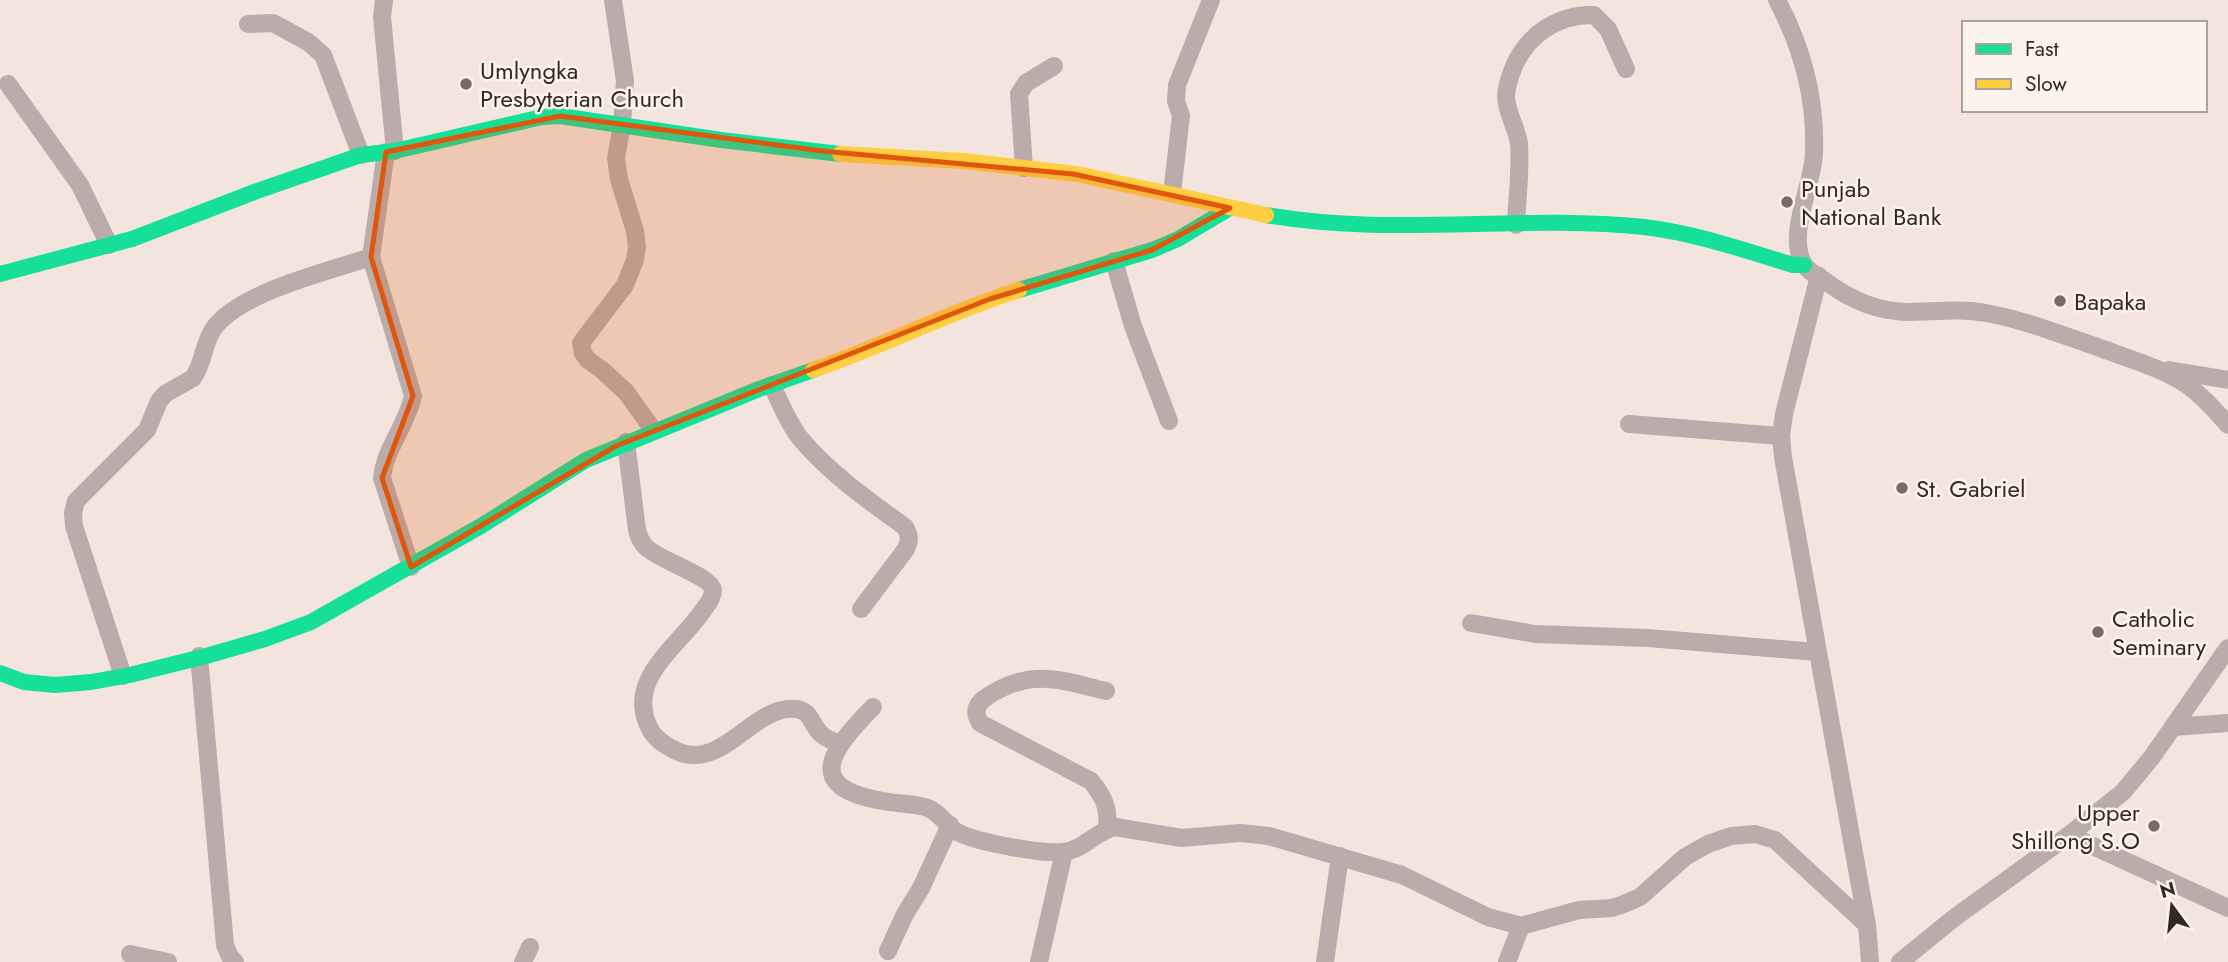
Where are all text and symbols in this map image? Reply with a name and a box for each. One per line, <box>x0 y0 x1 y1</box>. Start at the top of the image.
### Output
legend <box>1962 21 2207 112</box>
text: Fast <box>2025 34 2058 64</box>
place label: Umlyngka Presbyterian Church <box>480 53 684 116</box>
text: Slow <box>2025 69 2067 99</box>
marker: Umlyngka Presbyterian Church <box>458 76 474 92</box>
place label: Punjab National Bank <box>1801 171 1942 234</box>
marker: Punjab National Bank <box>1779 194 1795 210</box>
place label: Bapaka <box>2074 284 2146 319</box>
marker: Bapaka <box>2052 293 2068 309</box>
place label: St. Gabriel <box>1916 471 2026 506</box>
marker: St. Gabriel <box>1894 480 1910 496</box>
place label: Catholic Seminary <box>2112 601 2207 664</box>
marker: Catholic Seminary <box>2090 624 2106 640</box>
place label: Upper Shillong S.O <box>2011 795 2141 858</box>
marker: Upper Shillong S.O <box>2146 818 2162 834</box>
north arrow <box>2137 871 2207 941</box>
text: N <box>2157 875 2179 905</box>

